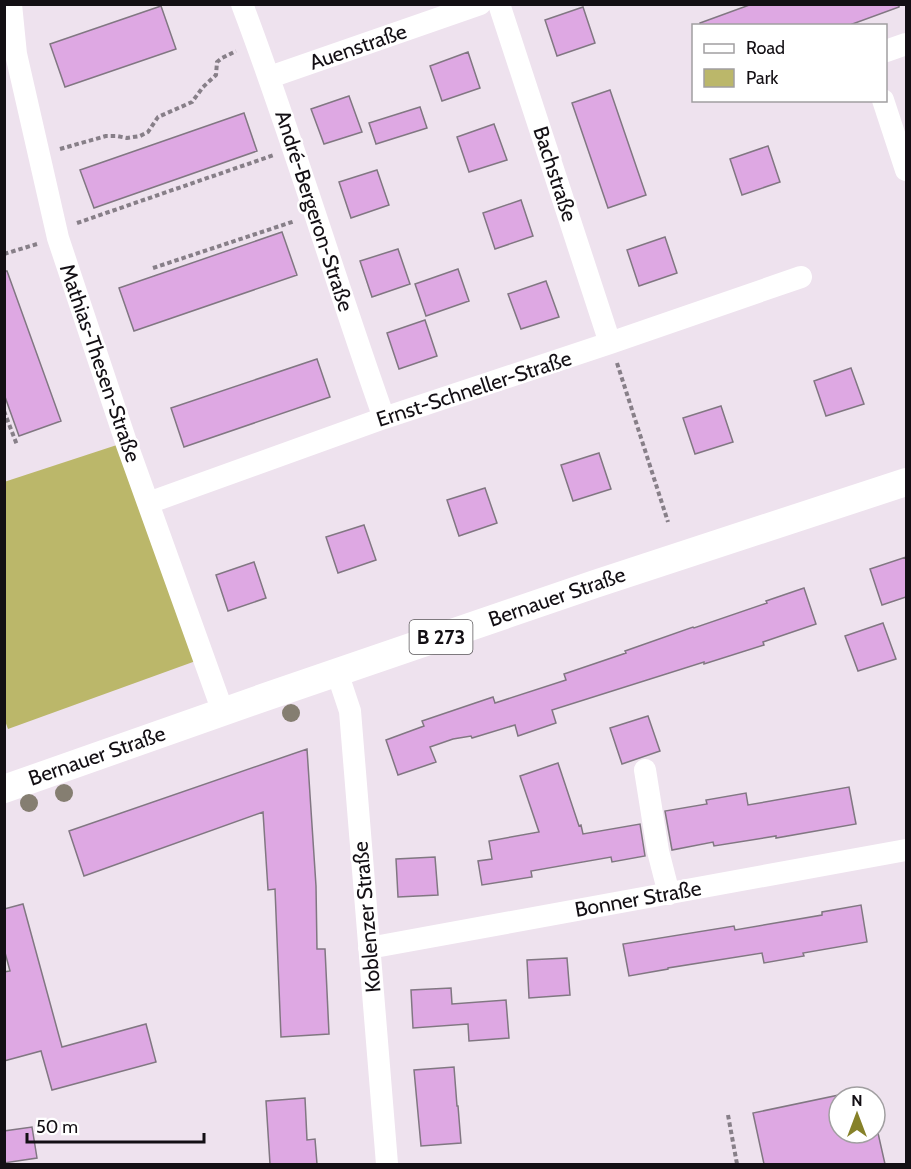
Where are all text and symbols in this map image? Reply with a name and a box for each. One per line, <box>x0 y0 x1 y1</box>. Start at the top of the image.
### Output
street label: Auenstraße <box>306 18 410 75</box>
legend <box>692 24 887 102</box>
text: Road <box>746 37 785 59</box>
text: Park <box>746 67 779 89</box>
street label: André-Bergeron-Straße <box>270 107 359 315</box>
street label: Bachstraße <box>528 123 583 225</box>
street label: Mathias-Thesen-Straße <box>55 260 146 465</box>
street label: Ernst-Schneller-Straße <box>373 345 575 432</box>
street label: Bernauer Straße <box>485 561 629 632</box>
road number: B 273 <box>410 620 472 654</box>
street label: Bernauer Straße <box>25 720 169 791</box>
street label: Koblenzer Straße <box>347 840 386 994</box>
street label: Bonner Straße <box>573 875 703 922</box>
north arrow <box>827 1085 887 1145</box>
text: N <box>851 1091 863 1110</box>
scale bar <box>27 1106 204 1144</box>
text: 50 m <box>36 1116 78 1138</box>

